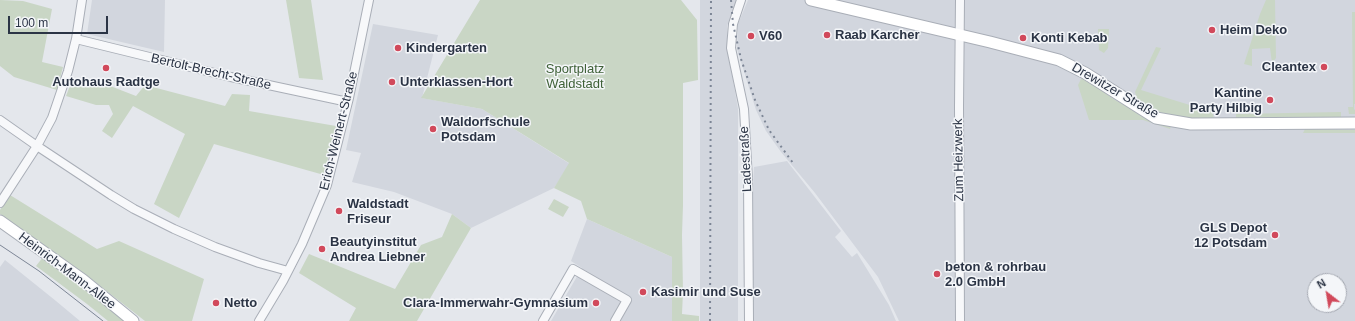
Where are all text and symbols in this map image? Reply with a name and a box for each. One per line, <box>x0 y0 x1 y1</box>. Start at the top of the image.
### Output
scale bar <box>10 8 110 34</box>
text: 100 m <box>15 16 48 30</box>
place label: Heim Deko <box>1220 22 1287 38</box>
marker: Heim Deko <box>1207 25 1217 35</box>
place label: Raab Karcher <box>835 27 920 43</box>
place label: V60 <box>759 28 782 44</box>
marker: Raab Karcher <box>822 30 832 40</box>
place label: Konti Kebab <box>1031 30 1108 46</box>
marker: V60 <box>746 31 756 41</box>
marker: Konti Kebab <box>1018 33 1028 43</box>
place label: Kindergarten <box>406 40 487 56</box>
marker: Kindergarten <box>393 43 403 53</box>
street label: Bertolt-Brecht-Straße <box>149 51 273 93</box>
place label: Cleantex <box>1262 59 1316 75</box>
street label: Drewitzer Straße <box>1069 60 1161 122</box>
park label: Sportplatz Waldstadt <box>546 61 604 92</box>
marker: Cleantex <box>1319 62 1329 72</box>
marker: Autohaus Radtge <box>101 63 111 73</box>
street label: Erich-Weinert-Straße <box>317 70 361 192</box>
place label: Autohaus Radtge <box>52 74 160 90</box>
place label: Unterklassen-Hort <box>400 74 513 90</box>
marker: Unterklassen-Hort <box>387 77 397 87</box>
place label: Kantine Party Hilbig <box>1190 85 1262 116</box>
marker: Kantine Party Hilbig <box>1265 95 1275 105</box>
place label: Waldorfschule Potsdam <box>441 114 530 145</box>
street label: Zum Heizwerk <box>950 118 968 202</box>
marker: Waldorfschule Potsdam <box>428 124 438 134</box>
street label: Ladestraße <box>736 126 756 192</box>
place label: Waldstadt Friseur <box>347 196 409 227</box>
marker: Waldstadt Friseur <box>334 206 344 216</box>
place label: GLS Depot 12 Potsdam <box>1194 220 1267 251</box>
street label: Heinrich-Mann-Allee <box>15 229 119 313</box>
marker: GLS Depot 12 Potsdam <box>1270 230 1280 240</box>
place label: Beautyinstitut Andrea Liebner <box>330 234 425 265</box>
marker: Beautyinstitut Andrea Liebner <box>317 244 327 254</box>
place label: beton & rohrbau 2.0 GmbH <box>945 259 1046 290</box>
marker: beton & rohrbau 2.0 GmbH <box>932 269 942 279</box>
north arrow <box>1307 273 1347 313</box>
text: N <box>1315 276 1328 291</box>
place label: Kasimir und Suse <box>651 284 761 300</box>
marker: Kasimir und Suse <box>638 287 648 297</box>
place label: Netto <box>224 295 257 311</box>
place label: Clara-Immerwahr-Gymnasium <box>403 295 588 311</box>
marker: Netto <box>211 298 221 308</box>
marker: Clara-Immerwahr-Gymnasium <box>591 298 601 308</box>

